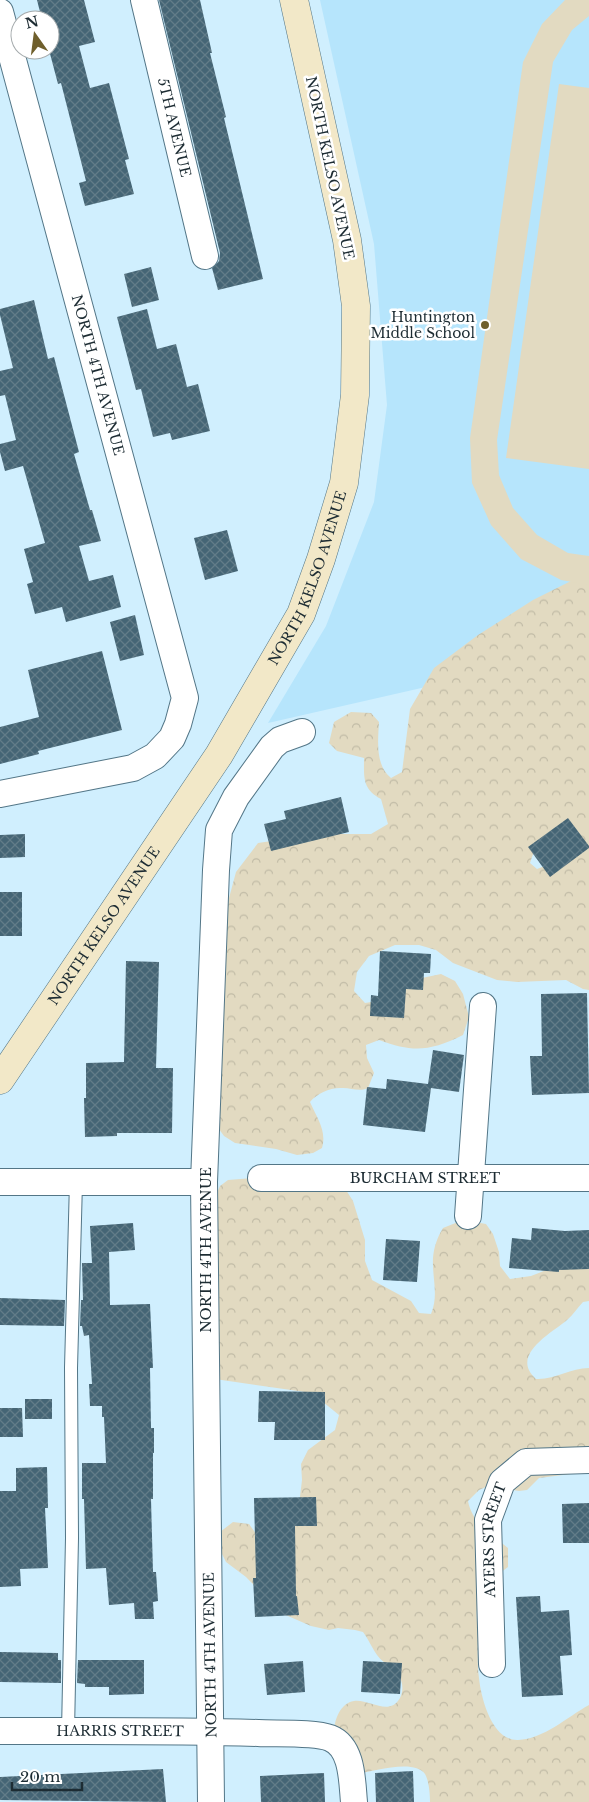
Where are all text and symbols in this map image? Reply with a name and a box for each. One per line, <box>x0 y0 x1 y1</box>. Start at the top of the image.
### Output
north arrow <box>10 10 60 60</box>
text: N <box>23 12 40 33</box>
street label: NORTH KELSO AVENUE <box>302 75 358 261</box>
street label: 5TH AVENUE <box>154 76 195 179</box>
street label: NORTH 4TH AVENUE <box>68 293 128 457</box>
place label: Huntington Middle School <box>370 308 475 342</box>
marker: Huntington Middle School <box>479 319 491 331</box>
street label: NORTH KELSO AVENUE <box>264 488 350 668</box>
street label: NORTH KELSO AVENUE <box>44 843 164 1008</box>
street label: NORTH 4TH AVENUE <box>197 1167 215 1333</box>
street label: BURCHAM STREET <box>350 1169 500 1187</box>
street label: AYERS STREET <box>478 1480 510 1599</box>
street label: NORTH 4TH AVENUE <box>200 1572 220 1738</box>
street label: HARRIS STREET <box>56 1722 184 1740</box>
scale bar <box>12 1760 82 1792</box>
text: 20 m <box>20 1767 60 1786</box>

